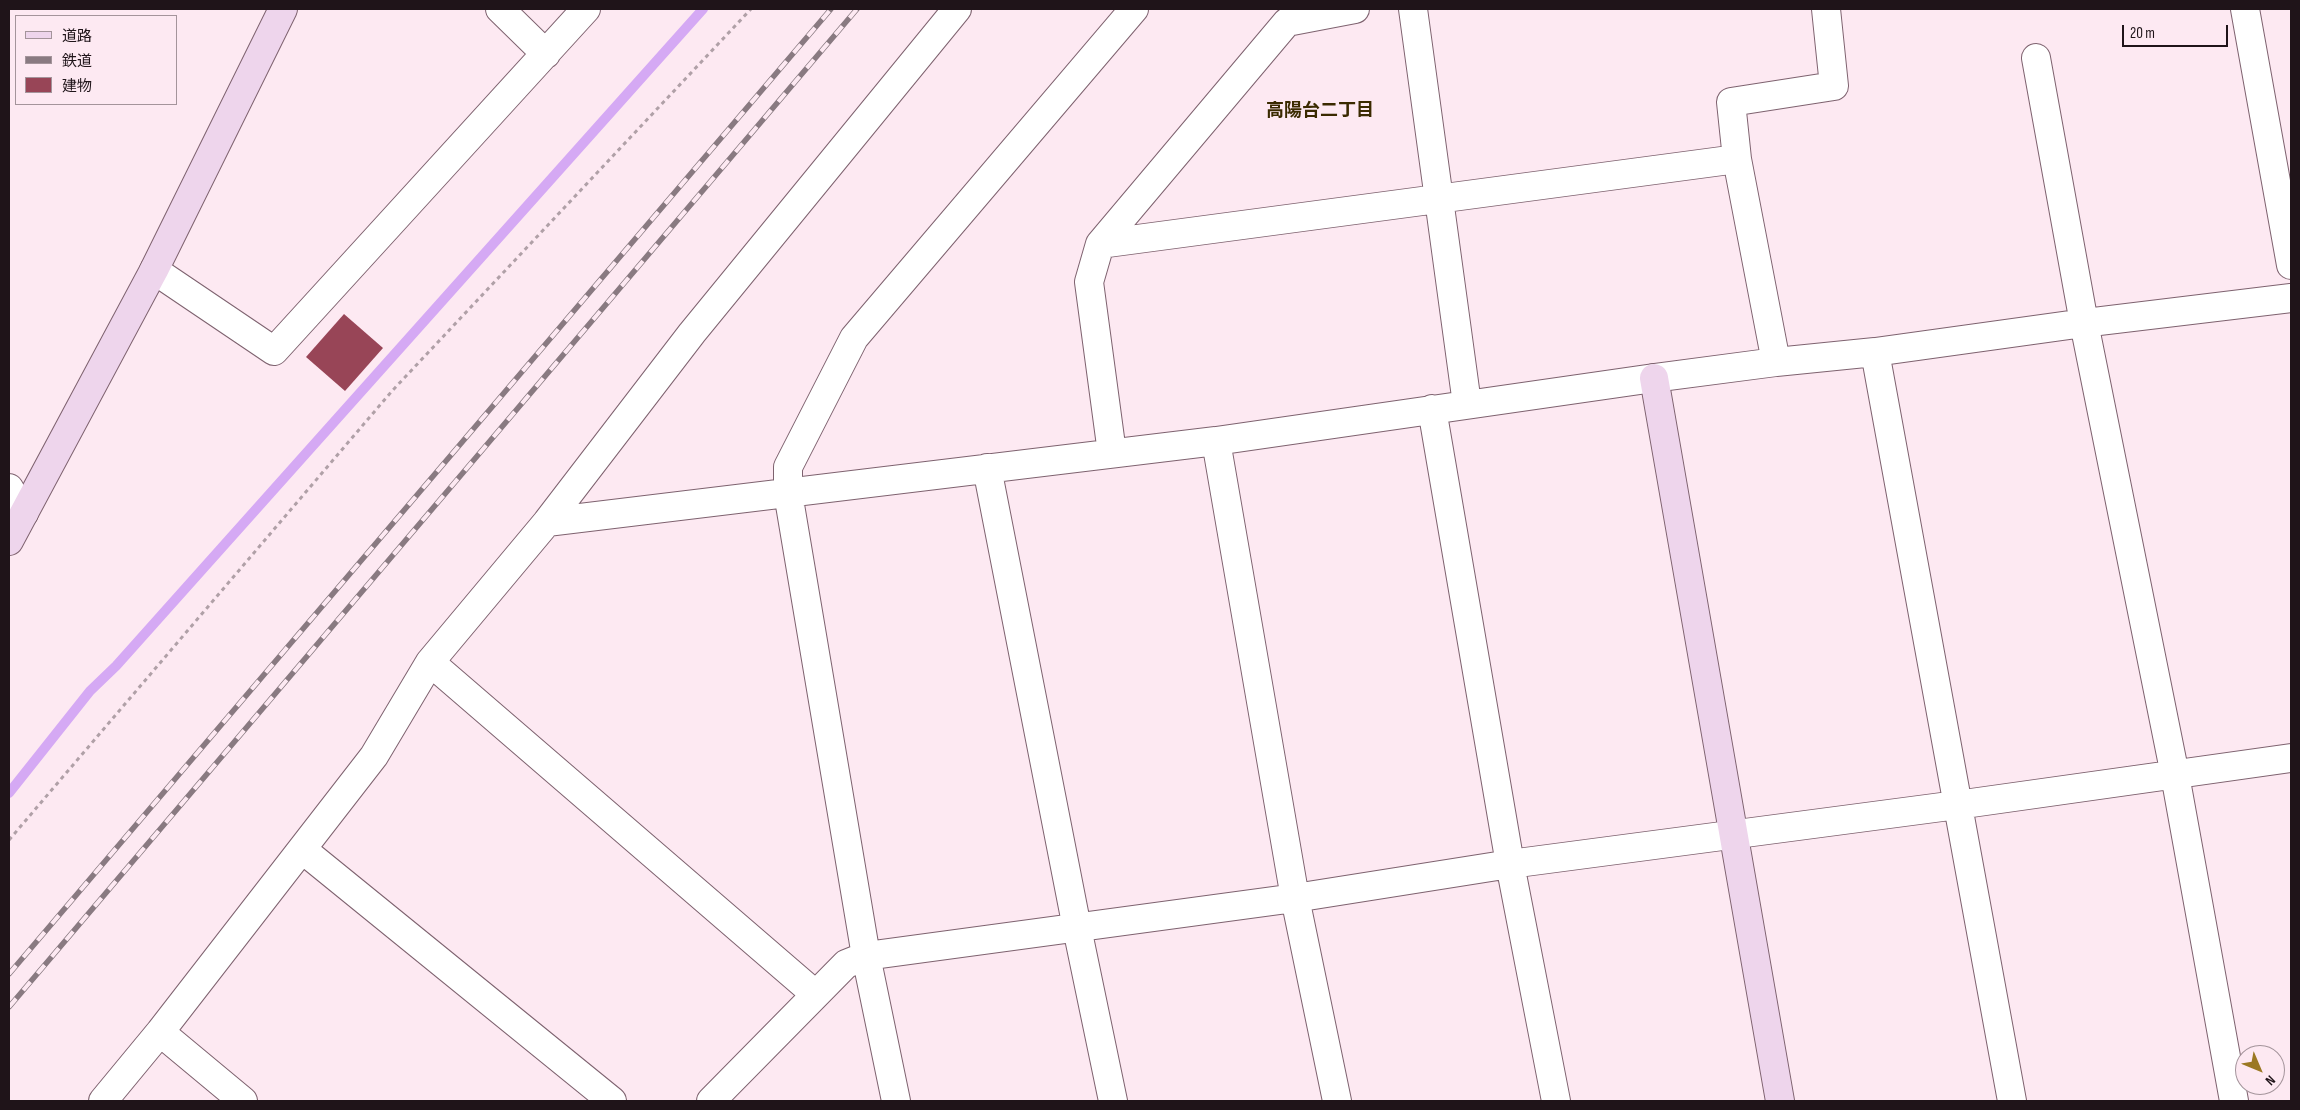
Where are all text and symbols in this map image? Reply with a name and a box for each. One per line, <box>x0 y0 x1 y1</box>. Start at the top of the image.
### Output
legend <box>15 15 178 105</box>
scale bar <box>2125 15 2231 47</box>
text: 20 m <box>2130 24 2155 43</box>
text: 道路 <box>62 27 92 46</box>
text: 鉄道 <box>62 52 92 71</box>
text: 建物 <box>62 77 92 96</box>
district label: 高陽台二丁目 <box>1266 100 1374 122</box>
north arrow <box>2235 1045 2285 1095</box>
text: N <box>2262 1072 2279 1089</box>

